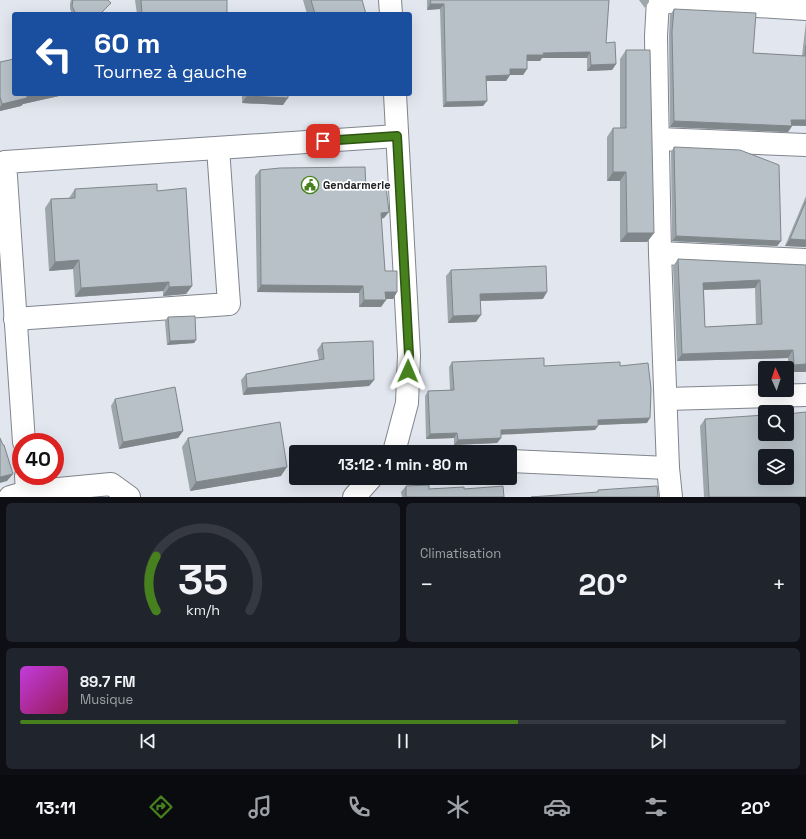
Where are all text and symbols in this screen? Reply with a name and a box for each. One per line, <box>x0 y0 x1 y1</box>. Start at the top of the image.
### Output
text: 60 m <box>94 25 160 61</box>
icon: left <box>28 28 80 80</box>
text: Tournez à gauche <box>94 60 247 83</box>
pin <box>306 124 340 158</box>
icon: arrive <box>312 130 334 152</box>
public building icon: Gendarmerie <box>300 175 320 195</box>
place label: Gendarmerie <box>323 178 391 192</box>
position arrow <box>387 350 429 392</box>
north arrow <box>758 361 794 397</box>
map controls <box>758 361 794 485</box>
button: search <box>758 405 794 441</box>
speed limit sign: 40 <box>12 433 64 485</box>
button: layers <box>758 449 794 485</box>
text: 13:12 · 1 min · 80 m <box>338 455 468 474</box>
text: Climatisation <box>420 545 501 562</box>
text: 35 <box>178 552 228 605</box>
text: 20° <box>578 565 628 604</box>
text: − <box>420 570 434 598</box>
text: + <box>772 570 786 598</box>
text: km/h <box>186 600 220 618</box>
text: 89.7 FM <box>80 672 135 691</box>
text: Musique <box>80 691 133 708</box>
icon: previous <box>137 730 159 752</box>
icon: pause <box>392 730 414 752</box>
icon: next <box>647 730 669 752</box>
icon: directions <box>147 793 175 821</box>
icon: music <box>246 793 274 821</box>
icon: phone <box>345 793 373 821</box>
icon: climate <box>444 793 472 821</box>
icon: car <box>543 793 571 821</box>
icon: filters <box>642 793 670 821</box>
text: 13:11 <box>35 796 76 819</box>
text: 20° <box>741 796 770 819</box>

